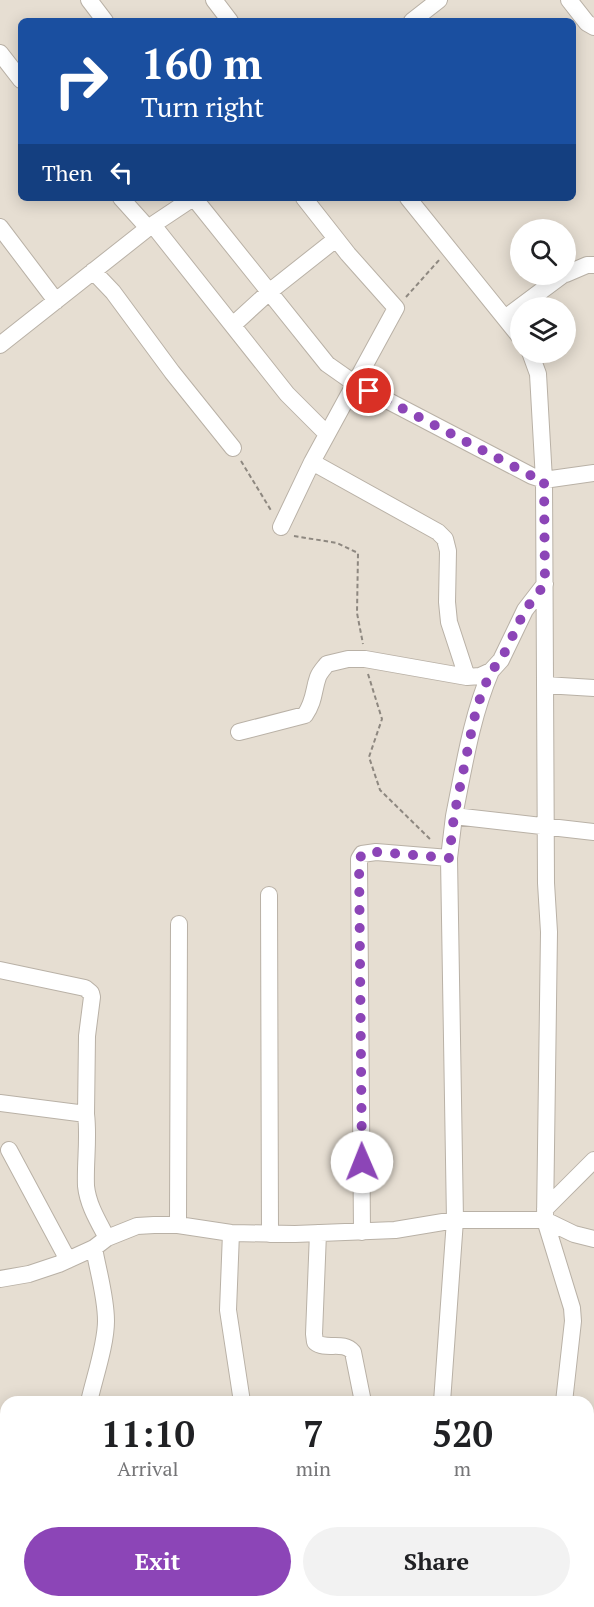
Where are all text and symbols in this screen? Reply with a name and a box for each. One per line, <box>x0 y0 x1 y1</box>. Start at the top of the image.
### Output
text: 160 m <box>141 35 262 91</box>
icon: right <box>42 42 120 120</box>
text: Turn right <box>141 89 264 125</box>
icon: left <box>105 156 138 189</box>
text: Then <box>42 158 93 187</box>
map controls <box>510 219 576 363</box>
button: search <box>510 219 576 285</box>
button: layers <box>510 297 576 363</box>
pin <box>343 365 394 416</box>
icon: arrive <box>352 374 385 407</box>
position arrow <box>330 1130 394 1194</box>
text: 11:10 <box>101 1410 195 1457</box>
text: 7 <box>303 1410 324 1457</box>
text: 520 <box>432 1410 493 1457</box>
text: Arrival <box>117 1455 179 1482</box>
text: min <box>296 1455 331 1482</box>
text: m <box>454 1455 471 1482</box>
button: Exit <box>24 1527 291 1596</box>
button: Share <box>303 1527 570 1596</box>

